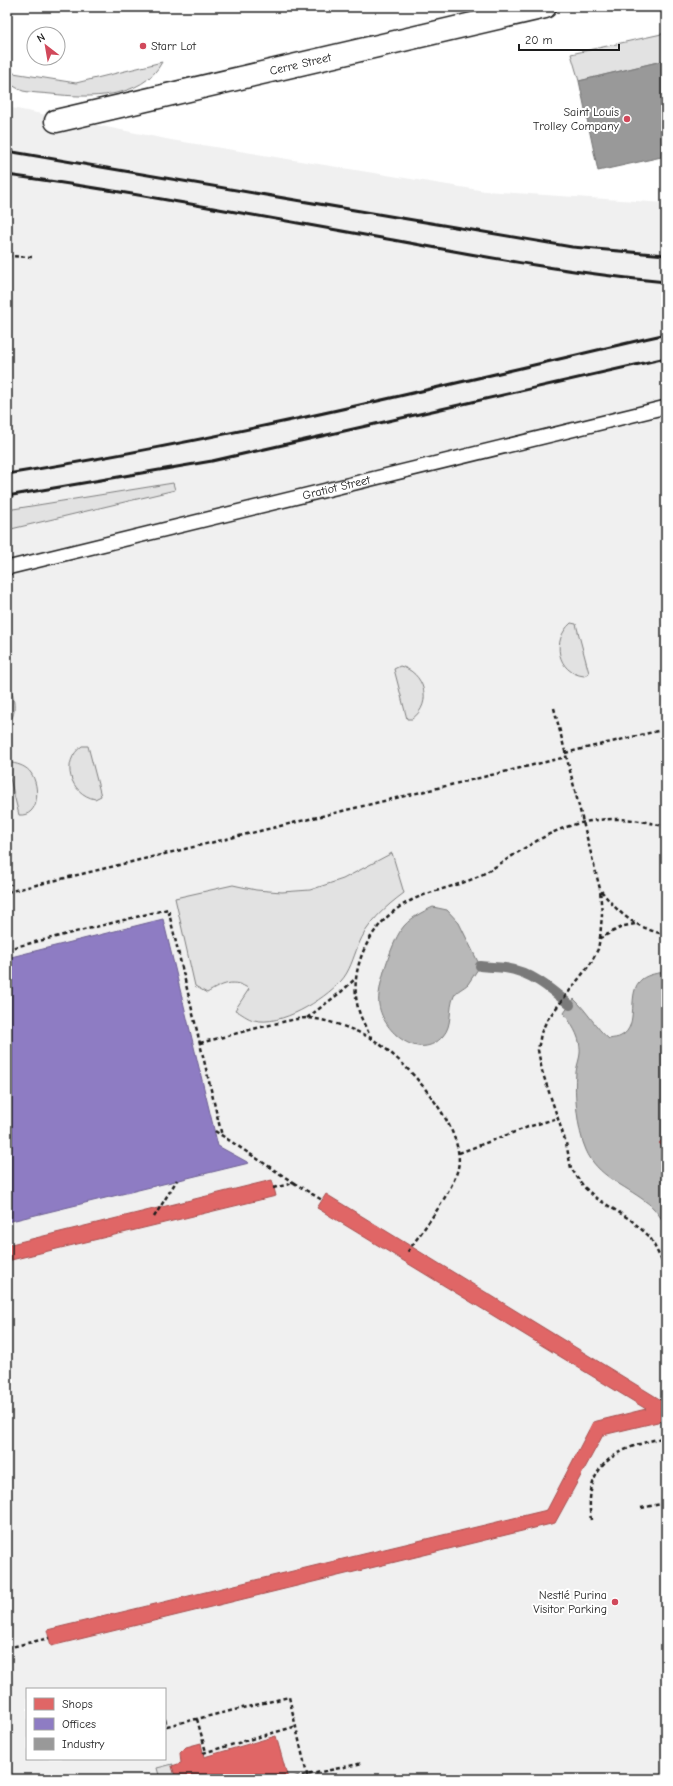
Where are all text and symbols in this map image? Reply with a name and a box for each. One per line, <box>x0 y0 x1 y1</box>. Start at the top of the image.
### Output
north arrow <box>26 26 66 66</box>
scale bar <box>519 26 619 52</box>
text: N <box>35 30 48 45</box>
text: 20 m <box>525 33 553 47</box>
place label: Starr Lot <box>151 39 196 53</box>
marker: Starr Lot <box>138 41 148 51</box>
street label: Cerre Street <box>268 50 333 78</box>
place label: Saint Louis Trolley Company <box>533 105 620 133</box>
marker: Saint Louis Trolley Company <box>622 114 632 124</box>
street label: Gratiot Street <box>301 472 372 503</box>
place label: Nestlé Purina Visitor Parking <box>533 1588 607 1616</box>
marker: Nestlé Purina Visitor Parking <box>610 1597 620 1607</box>
legend <box>26 1688 166 1760</box>
text: Shops <box>62 1697 93 1711</box>
text: Offices <box>62 1717 96 1731</box>
text: Industry <box>62 1737 105 1751</box>

